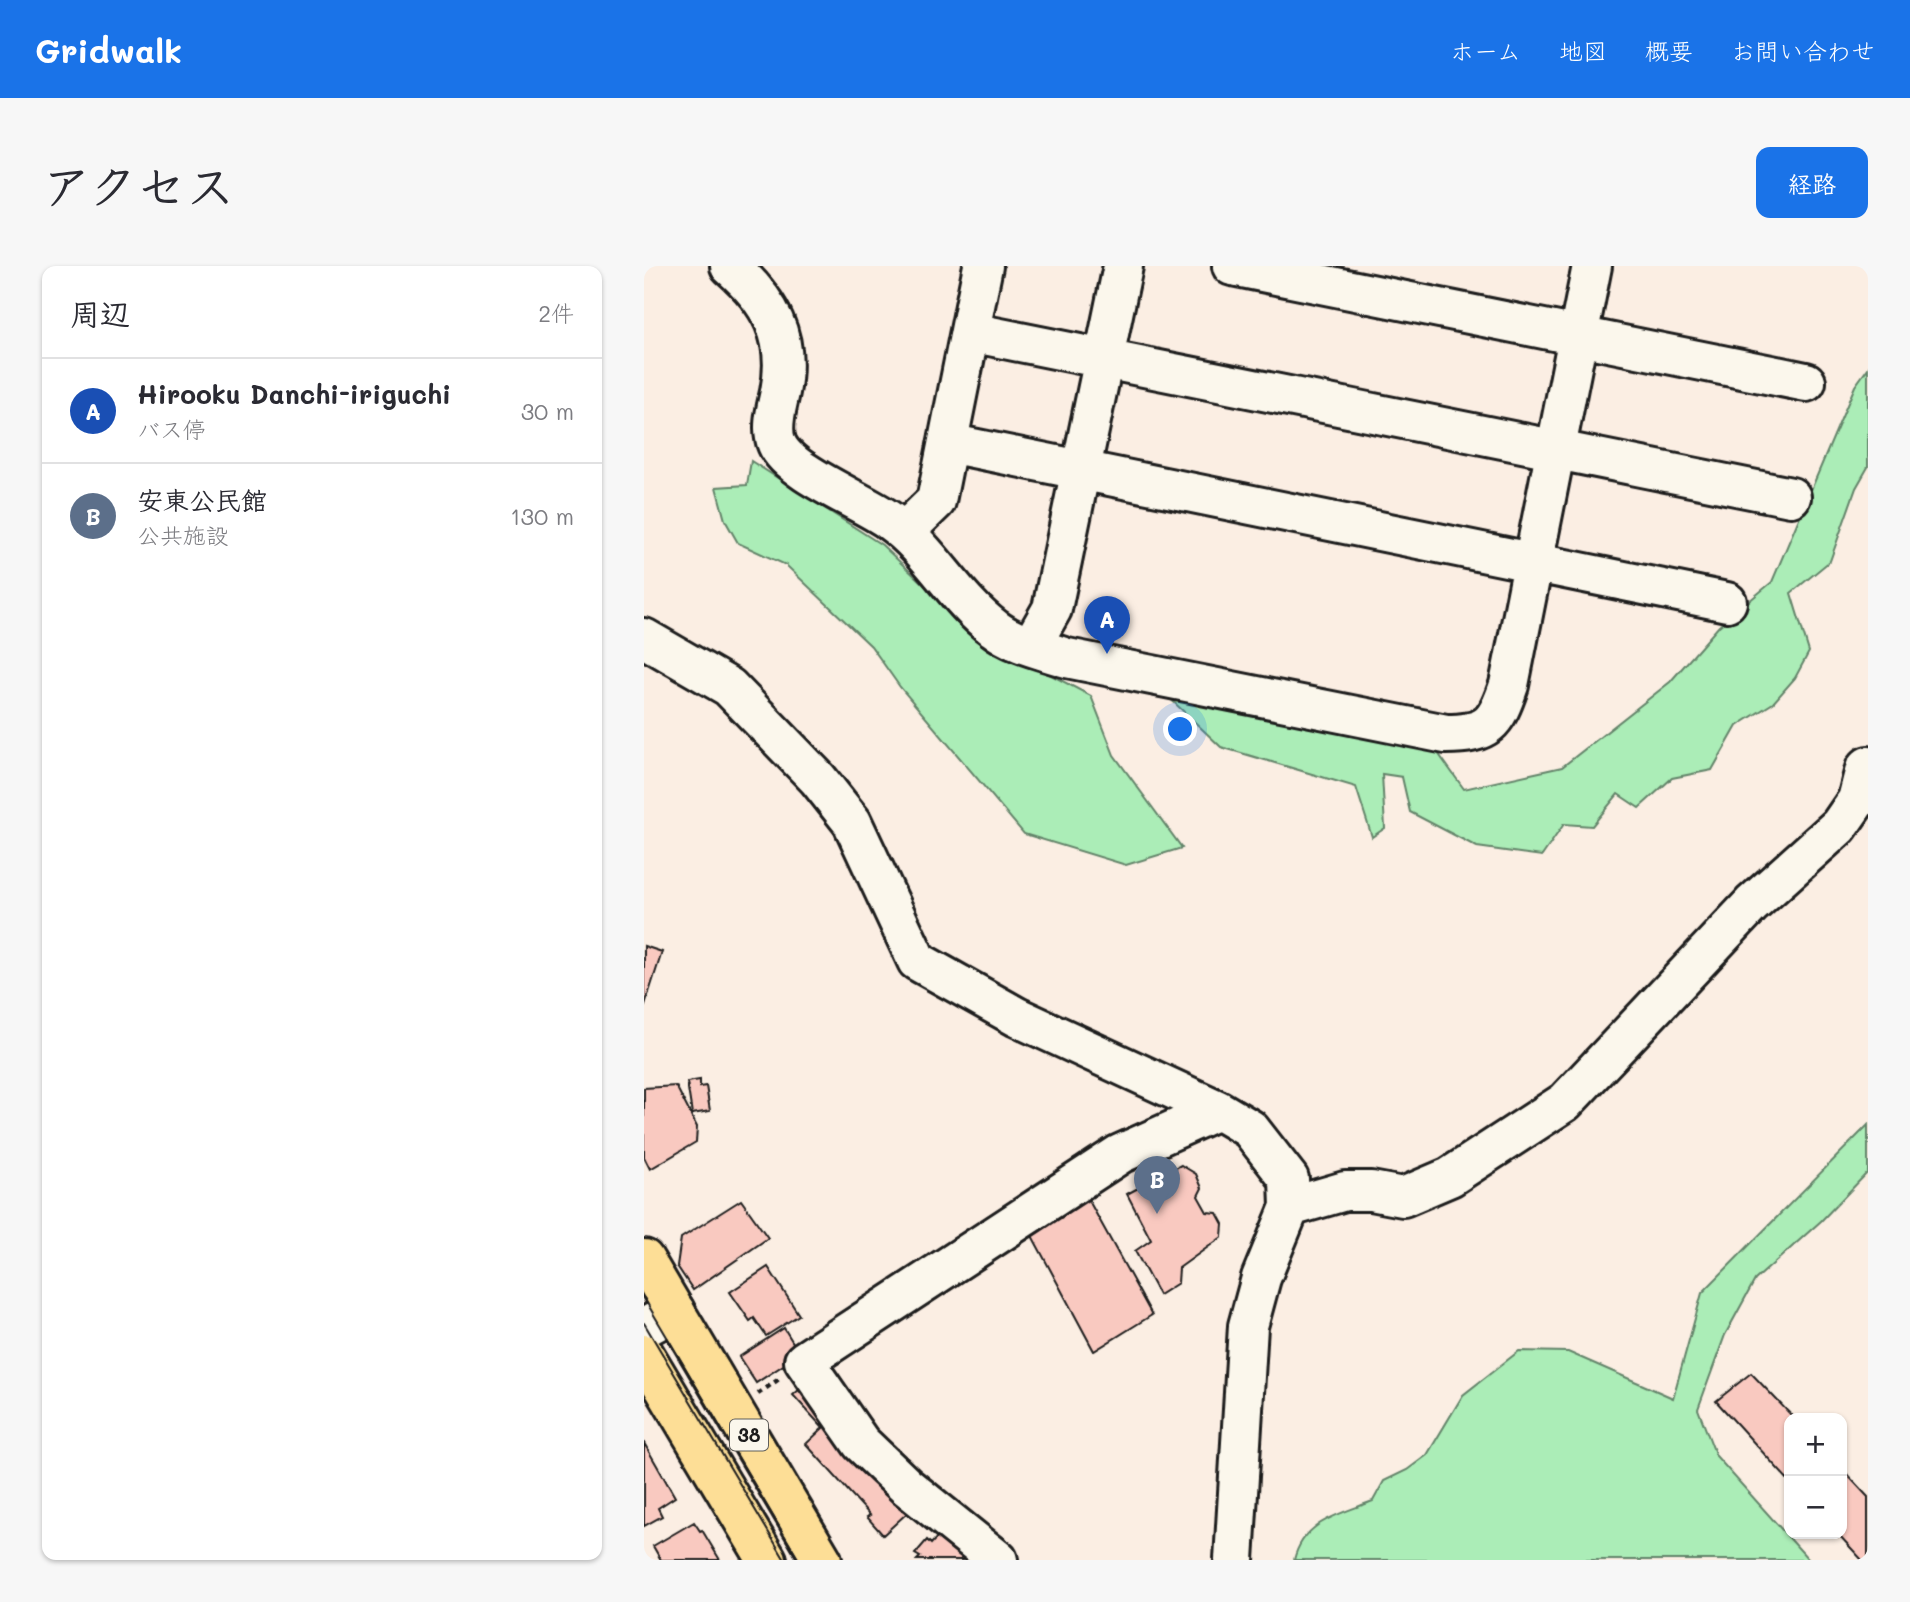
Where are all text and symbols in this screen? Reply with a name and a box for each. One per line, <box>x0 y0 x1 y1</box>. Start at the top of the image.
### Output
text: Gridwalk <box>35 28 182 71</box>
text: ホーム <box>1450 35 1521 66</box>
text: 地図 <box>1559 35 1607 66</box>
text: 概要 <box>1645 35 1693 66</box>
text: お問い合わせ <box>1731 35 1875 66</box>
button: 経路 <box>1756 147 1868 218</box>
text: アクセス <box>42 153 235 216</box>
text: 周辺 <box>70 293 130 333</box>
text: 2件 <box>538 298 574 328</box>
text: Hirooku Danchi-iriguchi <box>137 377 451 411</box>
text: A <box>85 396 101 426</box>
text: 30 m <box>521 396 574 426</box>
text: バス停 <box>137 414 206 444</box>
text: 安東公民館 <box>137 483 267 517</box>
text: B <box>85 501 101 531</box>
text: 130 m <box>510 501 574 531</box>
text: 公共施設 <box>137 520 229 550</box>
pin: A <box>1084 596 1130 654</box>
your location <box>1163 712 1197 746</box>
pin: B <box>1134 1156 1180 1214</box>
map controls <box>1784 1413 1847 1539</box>
button: + <box>1784 1413 1847 1476</box>
road number: 38 <box>730 1420 768 1450</box>
button: − <box>1784 1476 1847 1539</box>

